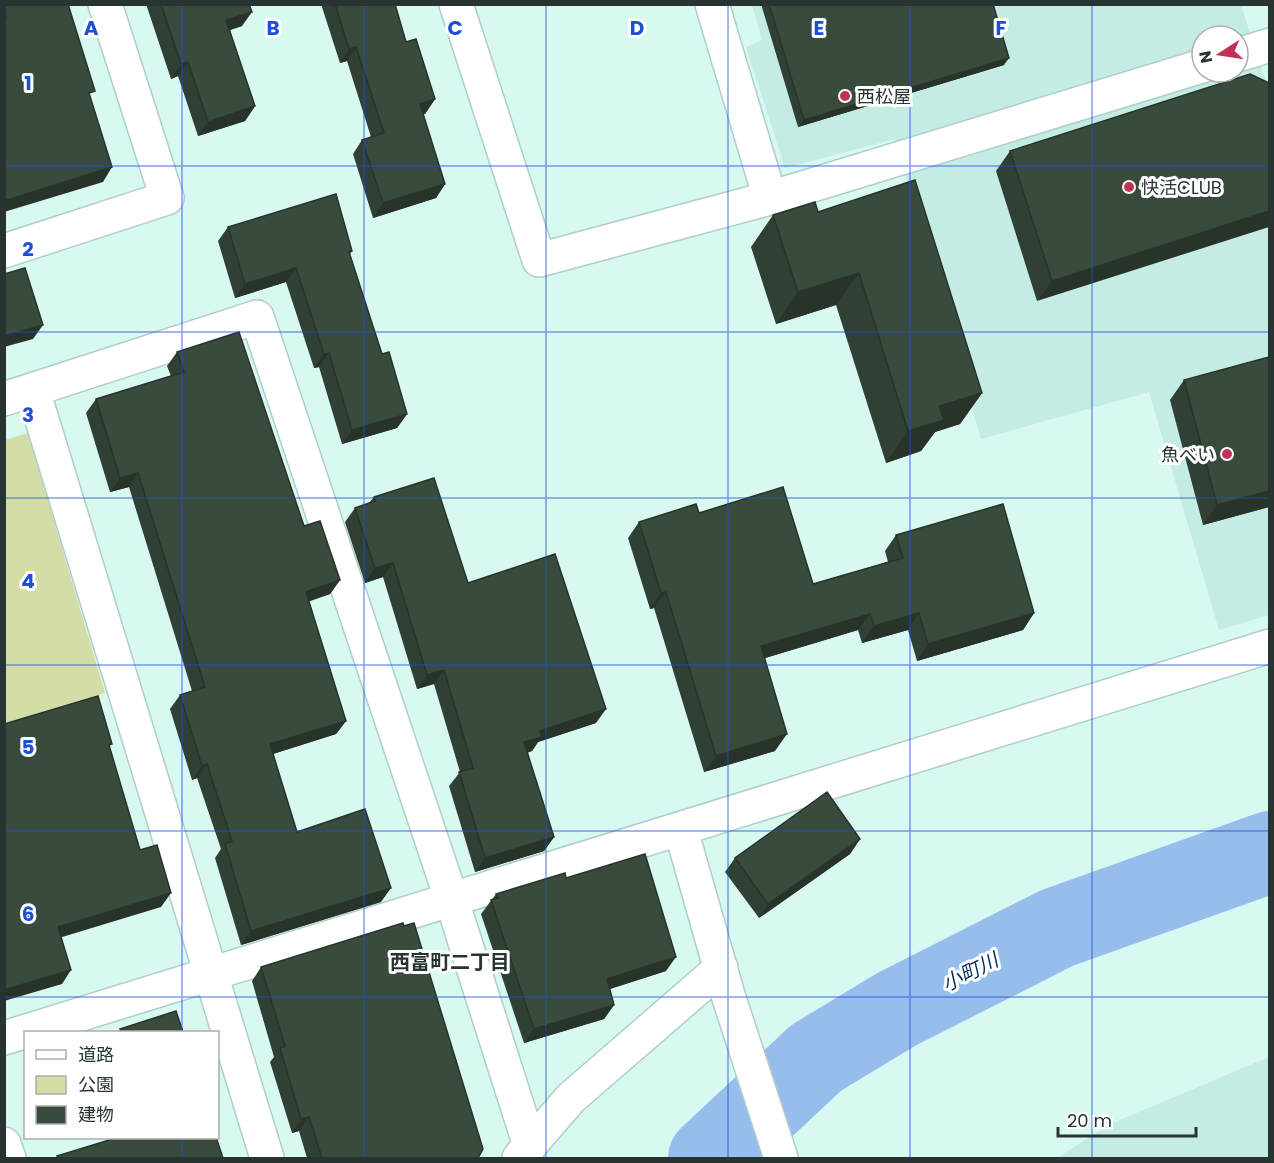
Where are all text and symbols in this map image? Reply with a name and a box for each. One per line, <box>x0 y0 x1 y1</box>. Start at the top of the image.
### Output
text: A <box>84 14 99 42</box>
text: B <box>266 14 280 42</box>
text: C <box>447 14 463 42</box>
text: D <box>630 14 644 42</box>
text: E <box>814 14 824 42</box>
text: F <box>996 14 1007 42</box>
north arrow <box>1190 24 1250 84</box>
text: N <box>1193 49 1218 65</box>
text: 1 <box>24 69 32 97</box>
place label: 西松屋 <box>857 84 911 109</box>
marker: 西松屋 <box>838 89 852 103</box>
place label: 快活CLUB <box>1141 175 1222 200</box>
marker: 快活CLUB <box>1122 180 1136 194</box>
text: 2 <box>22 235 34 263</box>
text: 3 <box>22 401 34 429</box>
place label: 魚べい <box>1161 442 1215 467</box>
marker: 魚べい <box>1220 447 1234 461</box>
text: 4 <box>21 567 35 595</box>
text: 5 <box>22 733 35 761</box>
text: 6 <box>22 900 34 928</box>
water label: 小町川 <box>937 945 1005 998</box>
district label: 西富町二丁目 <box>390 948 510 976</box>
legend <box>24 1031 219 1139</box>
text: 道路 <box>78 1042 114 1067</box>
text: 公園 <box>78 1072 114 1097</box>
scale bar <box>1058 1100 1196 1138</box>
text: 建物 <box>78 1102 114 1127</box>
text: 20 m <box>1067 1108 1112 1133</box>

